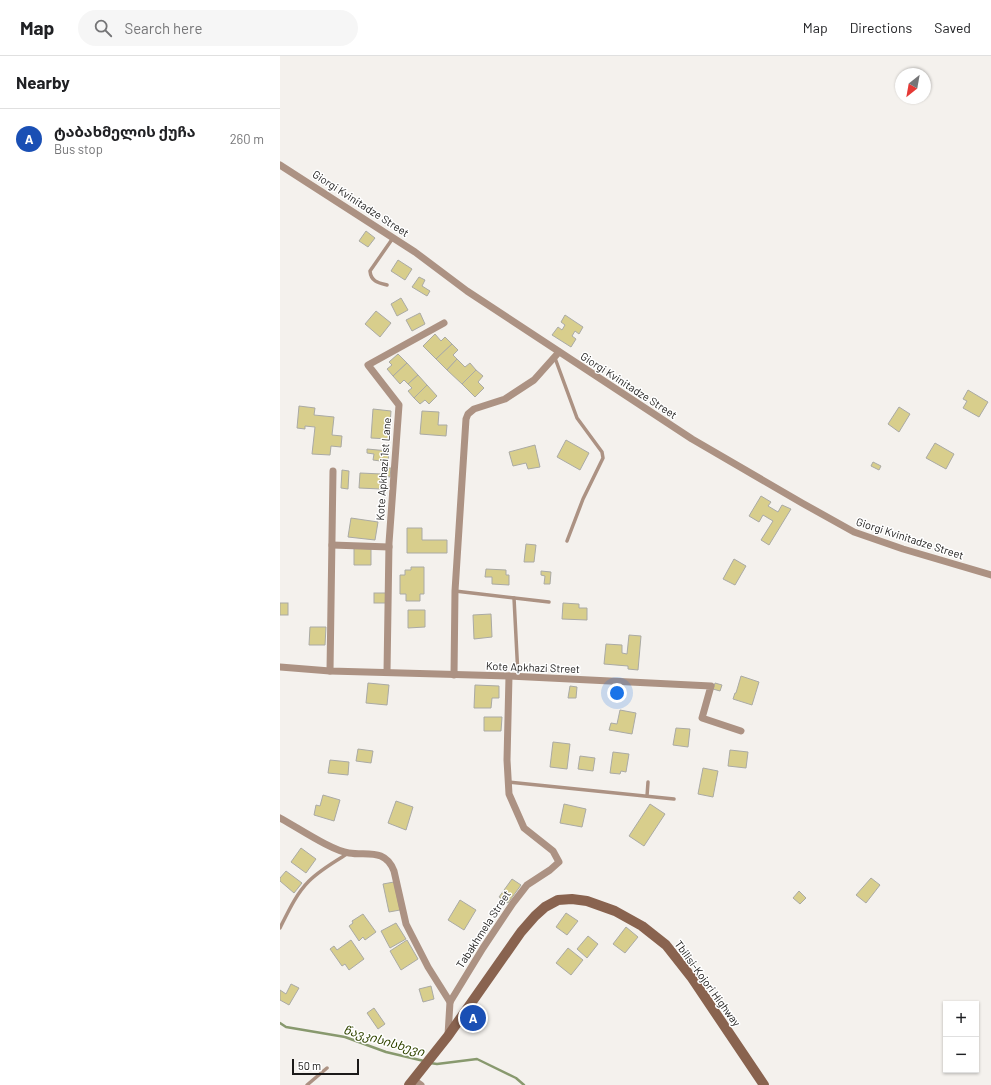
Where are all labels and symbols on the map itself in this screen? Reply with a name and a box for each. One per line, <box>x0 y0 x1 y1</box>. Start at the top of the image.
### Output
north arrow <box>895 68 931 104</box>
street label: Giorgi Kvinitadze Street <box>310 167 412 239</box>
street label: Giorgi Kvinitadze Street <box>578 349 680 421</box>
street label: Kote Apkhazi 1st Lane <box>373 417 393 521</box>
street label: Giorgi Kvinitadze Street <box>855 514 965 562</box>
street label: Kote Apkhazi Street <box>486 659 580 675</box>
your location <box>607 683 627 703</box>
street label: Tabakhmela Street <box>453 888 513 970</box>
street label: Tbilisi-Kojori Highway <box>672 937 744 1029</box>
pin: A <box>460 1003 486 1033</box>
water label: წავკისისხევი <box>342 1022 427 1060</box>
scale bar <box>292 1057 359 1076</box>

